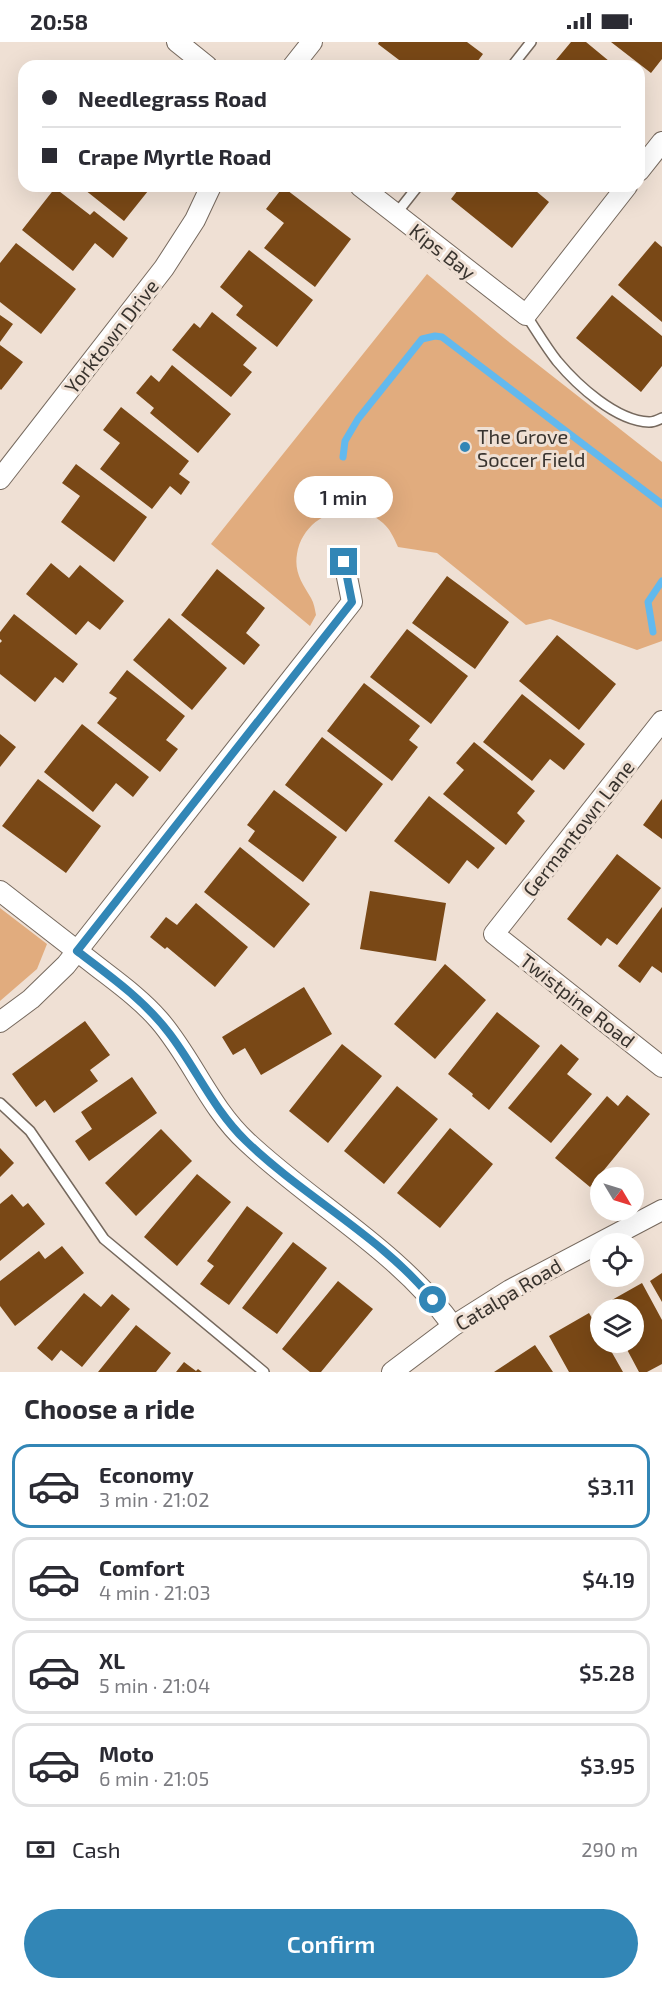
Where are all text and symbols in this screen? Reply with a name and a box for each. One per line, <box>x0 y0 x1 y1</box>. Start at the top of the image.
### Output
text: 20:58 <box>30 8 88 34</box>
text: Needlegrass Road <box>78 85 267 111</box>
text: Crape Myrtle Road <box>78 143 271 169</box>
street label: Kips Bay <box>405 218 481 284</box>
street label: Yorktown Drive <box>59 274 163 398</box>
place label: The Grove Soccer Field <box>477 424 586 471</box>
marker: The Grove Soccer Field <box>458 440 472 454</box>
callout: 1 min <box>294 475 394 517</box>
text: 1 min <box>320 485 367 509</box>
route end <box>330 548 357 575</box>
street label: Germantown Lane <box>517 755 639 901</box>
street label: Twistpine Road <box>516 948 640 1052</box>
north arrow <box>590 1167 644 1221</box>
map controls <box>590 1167 644 1353</box>
button: locate <box>590 1233 644 1287</box>
street label: Catalpa Road <box>450 1253 566 1335</box>
route start <box>419 1286 446 1313</box>
button: layers <box>590 1299 644 1353</box>
text: Choose a ride <box>24 1392 195 1424</box>
icon: car <box>27 1459 81 1513</box>
text: Economy <box>99 1461 194 1487</box>
text: $3.11 <box>587 1473 635 1499</box>
text: 3 min · 21:02 <box>99 1487 210 1511</box>
icon: car <box>27 1552 81 1606</box>
text: Comfort <box>99 1554 184 1580</box>
text: $4.19 <box>582 1566 635 1592</box>
text: 4 min · 21:03 <box>99 1580 211 1604</box>
icon: car <box>27 1645 81 1699</box>
text: XL <box>99 1647 125 1673</box>
text: $5.28 <box>579 1659 635 1685</box>
text: 5 min · 21:04 <box>99 1673 210 1697</box>
icon: car <box>27 1738 81 1792</box>
text: Moto <box>99 1740 154 1766</box>
text: $3.95 <box>580 1752 635 1778</box>
text: 6 min · 21:05 <box>99 1766 209 1790</box>
icon: cash <box>24 1833 57 1866</box>
text: Cash <box>72 1836 121 1862</box>
text: 290 m <box>581 1837 638 1861</box>
button: Confirm <box>24 1909 638 1978</box>

